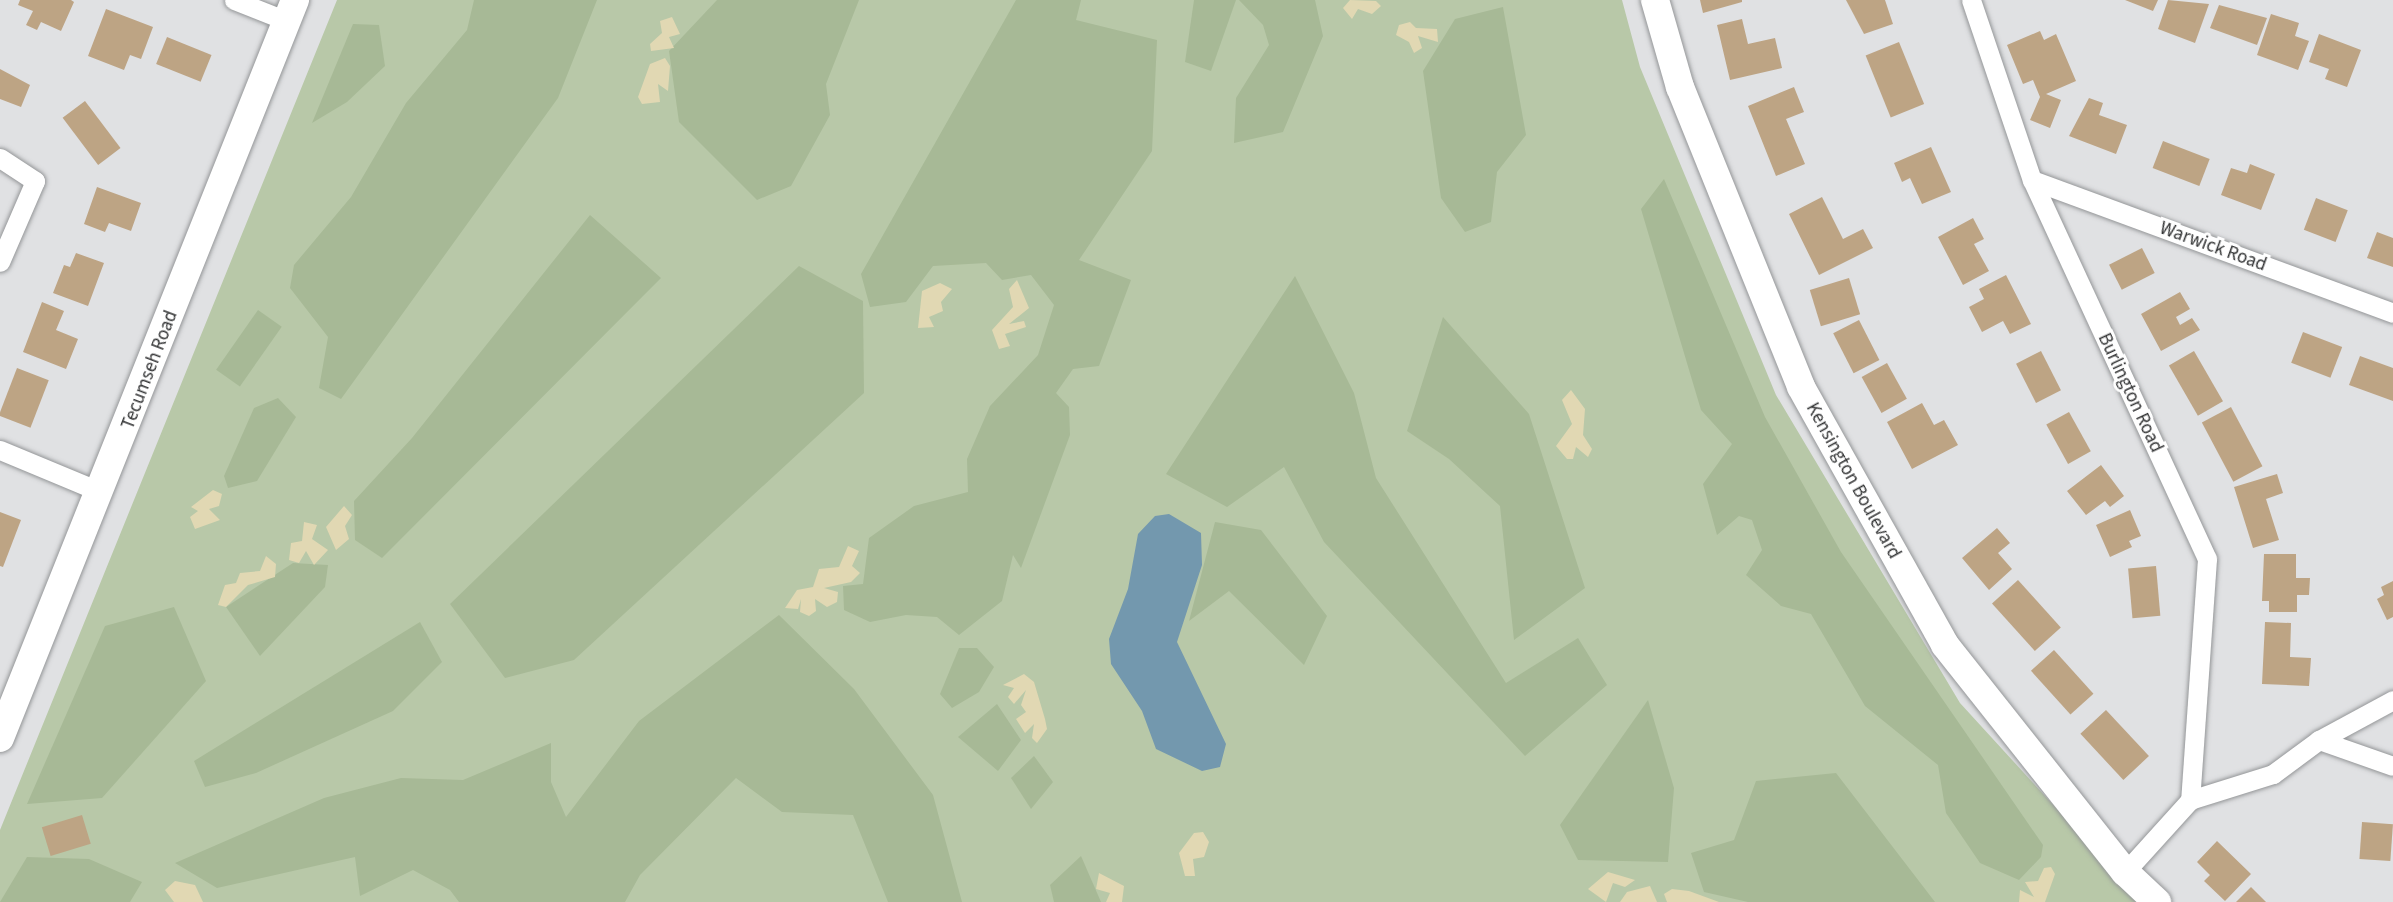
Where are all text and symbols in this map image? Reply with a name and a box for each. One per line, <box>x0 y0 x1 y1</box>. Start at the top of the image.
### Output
street label: Warwick Road <box>2156 217 2270 277</box>
street label: Tecumseh Road <box>117 307 183 433</box>
street label: Burlington Road <box>2092 330 2168 456</box>
street label: Kensington Boulevard <box>1801 399 1905 563</box>

